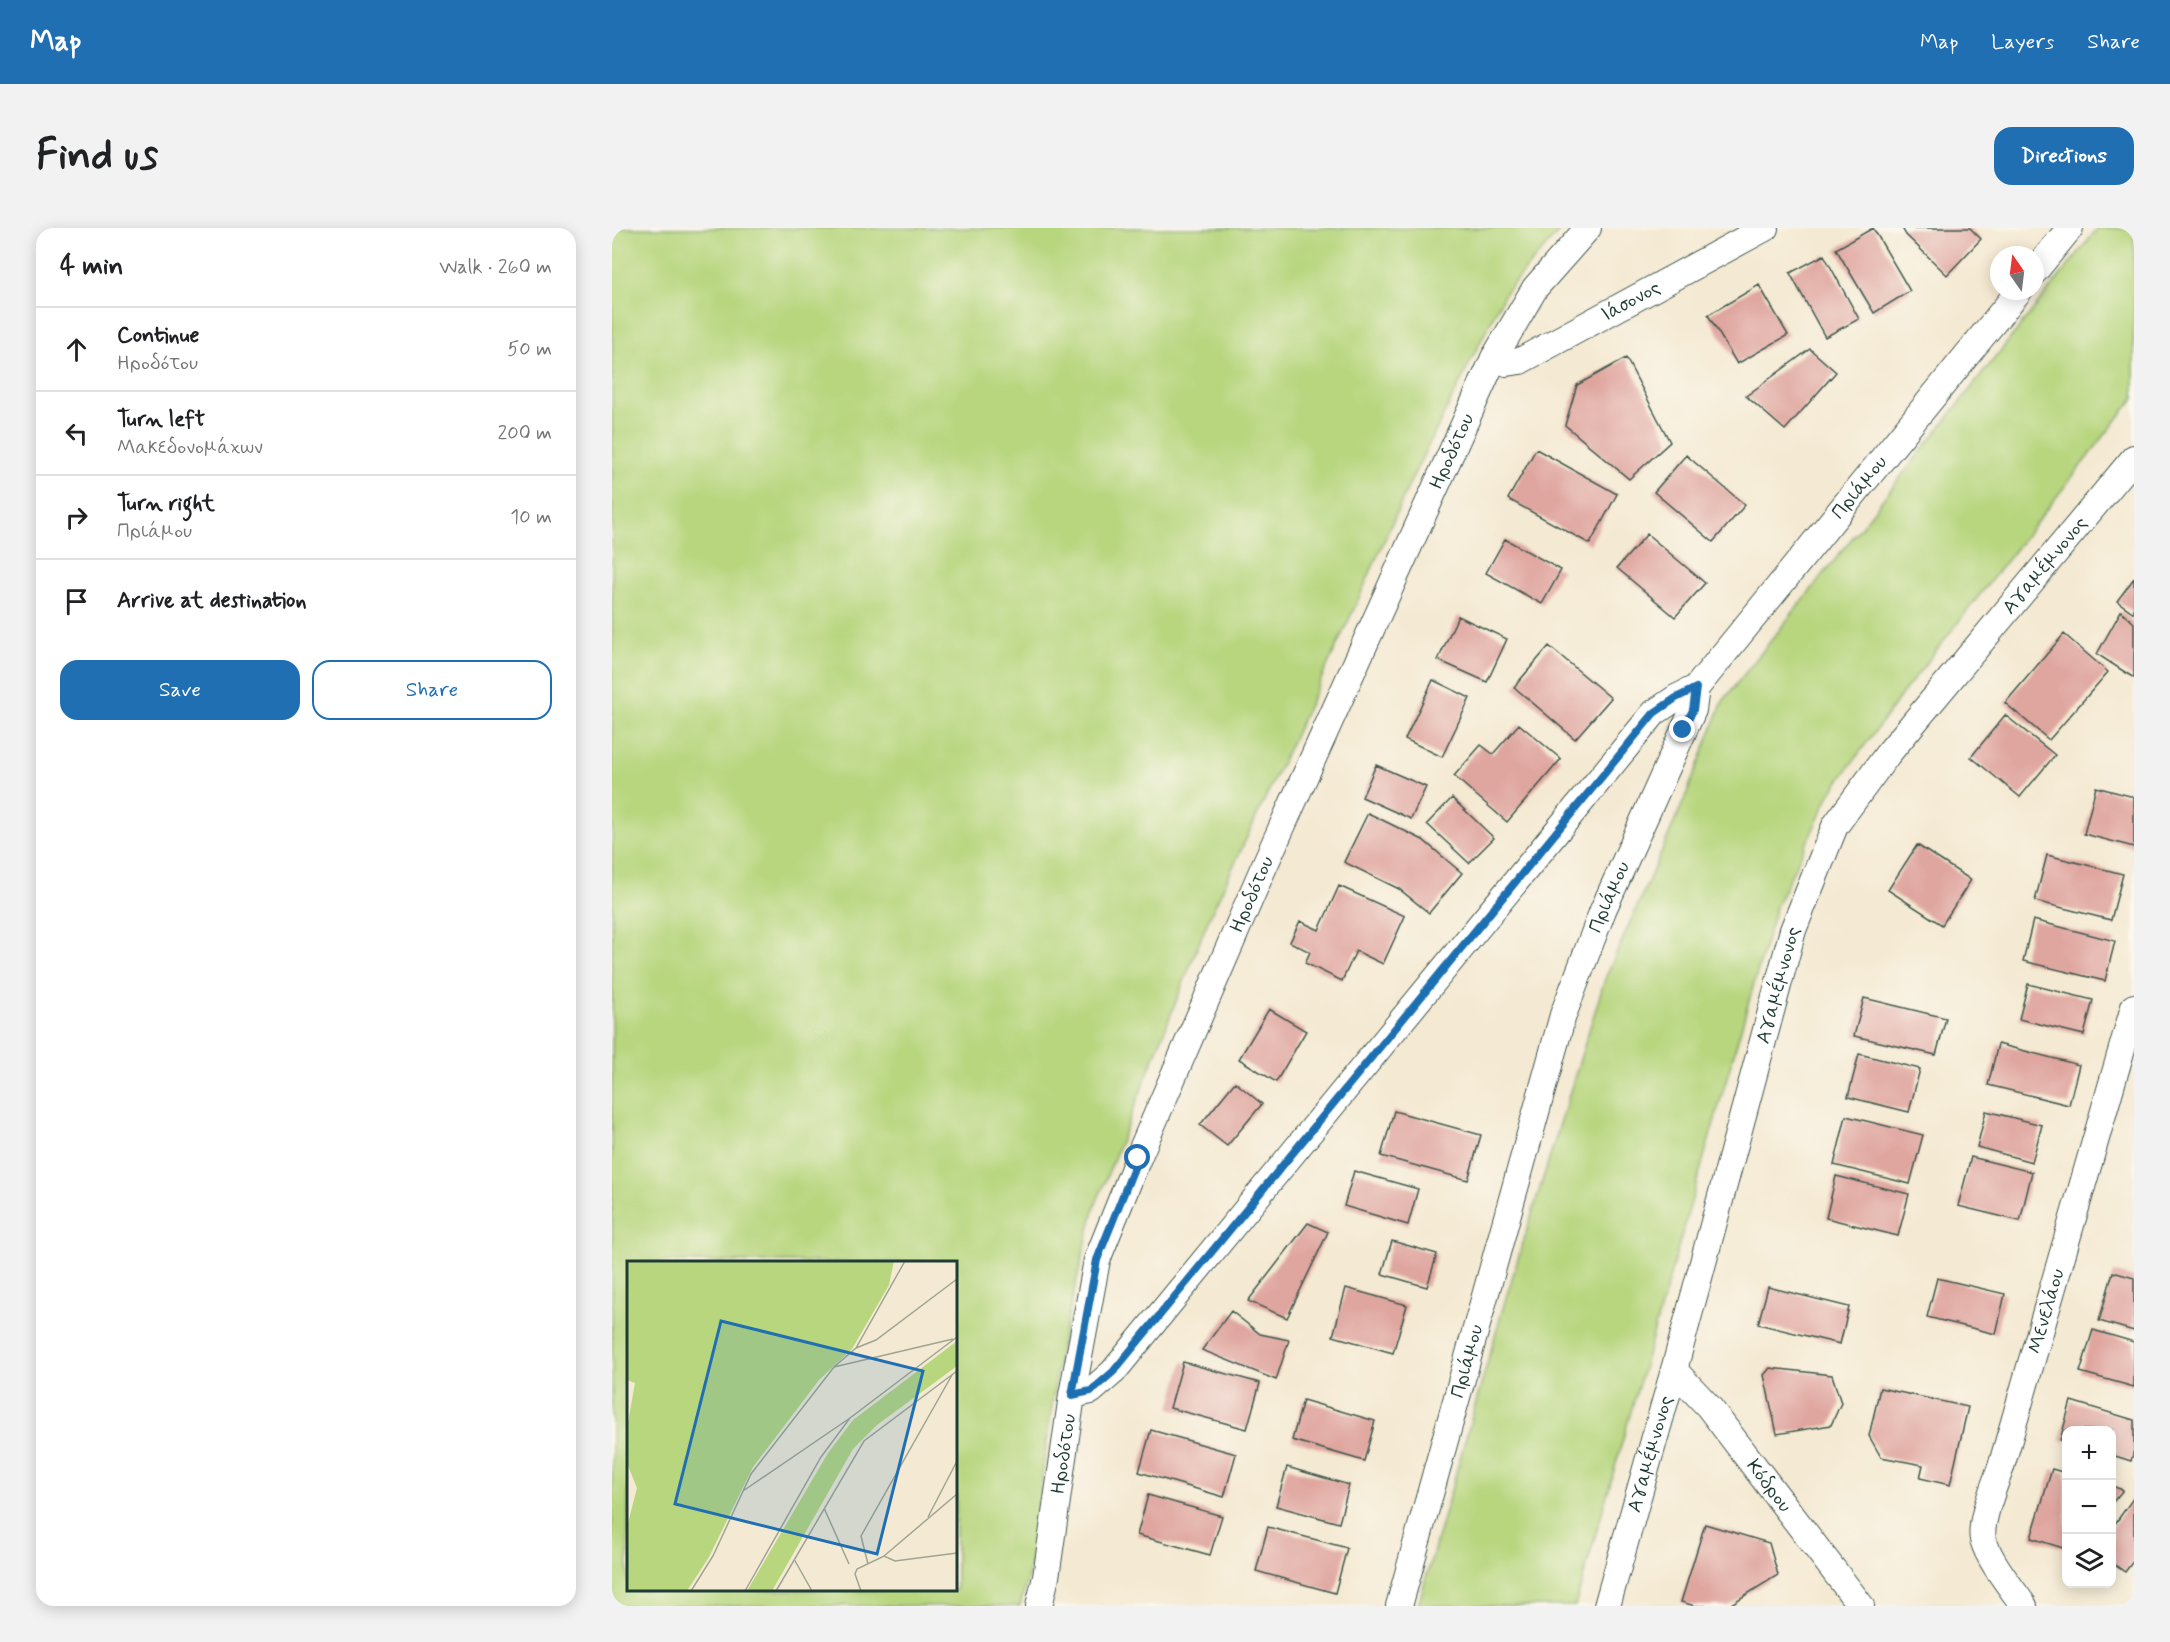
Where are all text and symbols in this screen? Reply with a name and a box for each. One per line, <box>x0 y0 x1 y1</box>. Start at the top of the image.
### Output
text: Map <box>30 24 81 61</box>
text: Map <box>1920 28 1958 56</box>
text: Layers <box>1991 28 2054 56</box>
text: Share <box>2087 28 2140 56</box>
button: Directions <box>1994 127 2134 185</box>
text: Find us <box>36 129 158 184</box>
north arrow <box>1990 246 2044 300</box>
text: 4 min <box>60 250 123 284</box>
text: Walk · 260 m <box>439 254 552 281</box>
street label: Ιάσονος <box>1596 274 1665 328</box>
text: Continue <box>117 322 199 350</box>
icon: ahead <box>60 333 93 366</box>
text: 50 m <box>507 336 552 363</box>
text: Ηροδότου <box>117 350 198 377</box>
text: Turn left <box>117 406 205 434</box>
street label: Ηροδότου <box>1423 409 1481 494</box>
icon: left <box>60 417 93 450</box>
text: 200 m <box>497 420 552 447</box>
text: Μακεδονομάχων <box>117 434 263 461</box>
street label: Πριάμου <box>1825 450 1894 525</box>
text: Turn right <box>117 490 215 518</box>
icon: right <box>60 501 93 534</box>
text: 10 m <box>510 504 552 531</box>
street label: Αγαμέμνονος <box>1996 510 2094 620</box>
text: Πριάμου <box>117 518 192 545</box>
icon: arrive <box>60 585 93 618</box>
text: Arrive at destination <box>117 587 307 615</box>
button: Save <box>60 660 300 720</box>
button: Share <box>312 660 552 720</box>
route end <box>1669 716 1695 742</box>
street label: Ηροδότου <box>1223 852 1280 937</box>
street label: Πριάμου <box>1582 857 1637 937</box>
street label: Αγαμέμνονος <box>1749 923 1807 1047</box>
route start <box>1124 1144 1150 1170</box>
inset map <box>627 1261 957 1591</box>
street label: Μενελάου <box>2021 1266 2071 1357</box>
street label: Πριάμου <box>1444 1321 1490 1401</box>
street label: Αγαμέμνονος <box>1621 1392 1680 1515</box>
street label: Ηροδότου <box>1044 1412 1083 1496</box>
map controls <box>2062 1426 2116 1588</box>
button: + <box>2062 1426 2116 1480</box>
street label: Κόδρου <box>1740 1453 1798 1518</box>
button: − <box>2062 1480 2116 1534</box>
button: layers <box>2062 1534 2116 1588</box>

